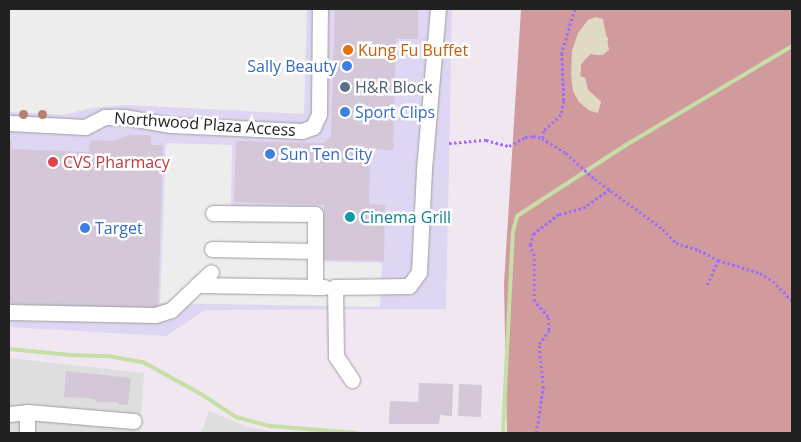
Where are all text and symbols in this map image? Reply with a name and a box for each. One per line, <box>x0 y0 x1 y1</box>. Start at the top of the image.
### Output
place label: Kung Fu Buffet <box>358 40 468 60</box>
marker: Kung Fu Buffet <box>342 44 354 56</box>
place label: Sally Beauty <box>247 56 337 76</box>
marker: Sally Beauty <box>341 60 353 72</box>
place label: H&R Block <box>355 77 433 97</box>
marker: H&R Block <box>339 81 351 93</box>
place label: Sport Clips <box>355 102 435 122</box>
marker: Sport Clips <box>339 106 351 118</box>
street label: Northwood Plaza Access <box>114 108 296 140</box>
place label: Sun Ten City <box>280 144 372 164</box>
marker: Sun Ten City <box>264 148 276 160</box>
place label: CVS Pharmacy <box>63 152 170 172</box>
marker: CVS Pharmacy <box>47 156 59 168</box>
place label: Cinema Grill <box>360 207 451 227</box>
marker: Cinema Grill <box>344 211 356 223</box>
place label: Target <box>95 218 143 238</box>
marker: Target <box>79 222 91 234</box>

